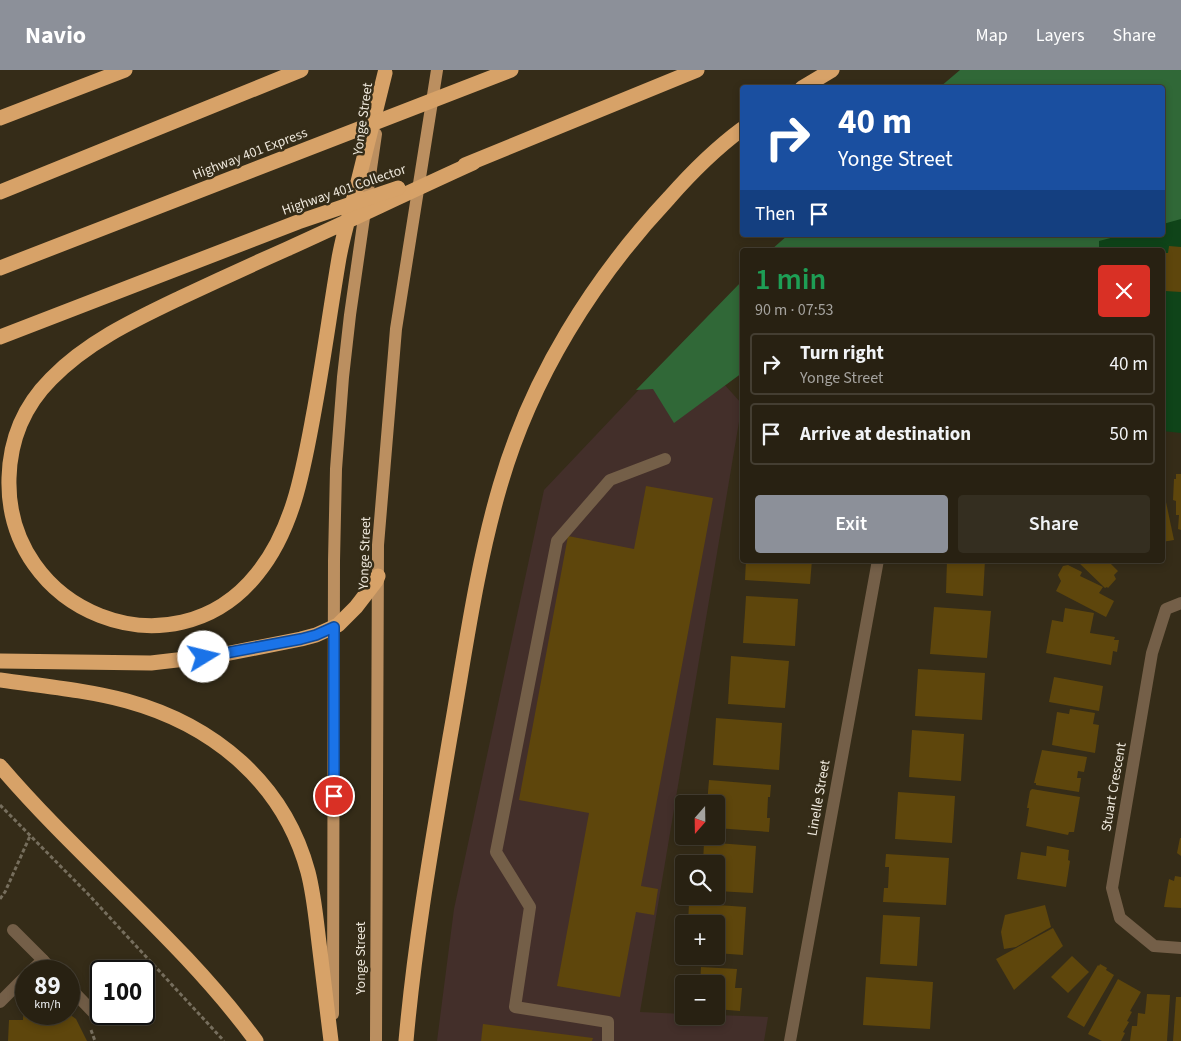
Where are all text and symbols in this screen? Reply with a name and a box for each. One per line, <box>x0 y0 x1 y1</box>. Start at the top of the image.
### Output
text: Navio <box>25 18 86 53</box>
text: Map <box>976 23 1008 48</box>
text: Layers <box>1036 23 1085 48</box>
text: Share <box>1113 23 1156 48</box>
street label: Yonge Street <box>348 81 378 158</box>
text: 40 m <box>838 97 912 147</box>
icon: right <box>755 105 820 170</box>
street label: Highway 401 Express <box>190 123 310 185</box>
text: Yonge Street <box>838 143 953 175</box>
street label: Highway 401 Collector <box>279 159 409 221</box>
icon: arrive <box>805 200 833 228</box>
text: Then <box>755 201 795 228</box>
text: 1 min <box>755 258 826 301</box>
button: close <box>1098 265 1150 317</box>
text: 90 m · 07:53 <box>755 299 834 321</box>
text: Turn right <box>800 340 884 367</box>
icon: right <box>757 350 785 378</box>
text: 40 m <box>1110 351 1148 378</box>
text: Yonge Street <box>800 367 883 389</box>
icon: arrive <box>757 420 785 448</box>
text: Arrive at destination <box>800 421 971 448</box>
text: 50 m <box>1110 421 1148 448</box>
button: Exit <box>755 495 948 553</box>
button: Share <box>958 495 1150 553</box>
street label: Yonge Street <box>354 516 376 591</box>
position arrow <box>177 630 229 682</box>
street label: Stuart Crescent <box>1096 741 1132 833</box>
street label: Linelle Street <box>802 758 836 838</box>
pin <box>313 775 355 817</box>
icon: arrive <box>320 782 348 810</box>
north arrow <box>675 795 725 845</box>
map controls <box>675 795 725 1025</box>
button: search <box>675 855 725 905</box>
button: + <box>675 915 725 965</box>
street label: Yonge Street <box>351 921 371 996</box>
speed limit sign: 100 <box>90 960 155 1025</box>
text: 89 <box>34 968 61 1004</box>
button: − <box>675 975 725 1025</box>
text: km/h <box>34 996 61 1013</box>

